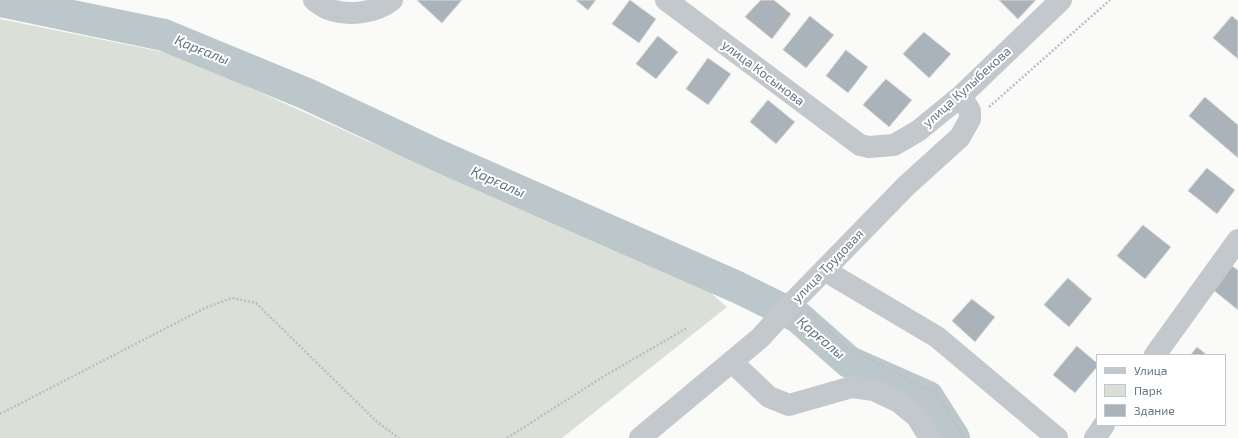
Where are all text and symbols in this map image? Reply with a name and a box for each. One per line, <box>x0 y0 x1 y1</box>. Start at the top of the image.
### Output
water label: Қарғалы <box>172 31 232 69</box>
street label: улица Косынова <box>719 37 807 109</box>
street label: улица Кулыбекова <box>920 43 1014 131</box>
water label: Қарғалы <box>468 163 528 201</box>
street label: улица Трудовая <box>789 226 867 306</box>
water label: Қарғалы <box>794 313 848 363</box>
legend <box>1096 354 1226 426</box>
text: Улица <box>1134 363 1167 377</box>
text: Парк <box>1134 383 1162 397</box>
text: Здание <box>1134 403 1175 417</box>

